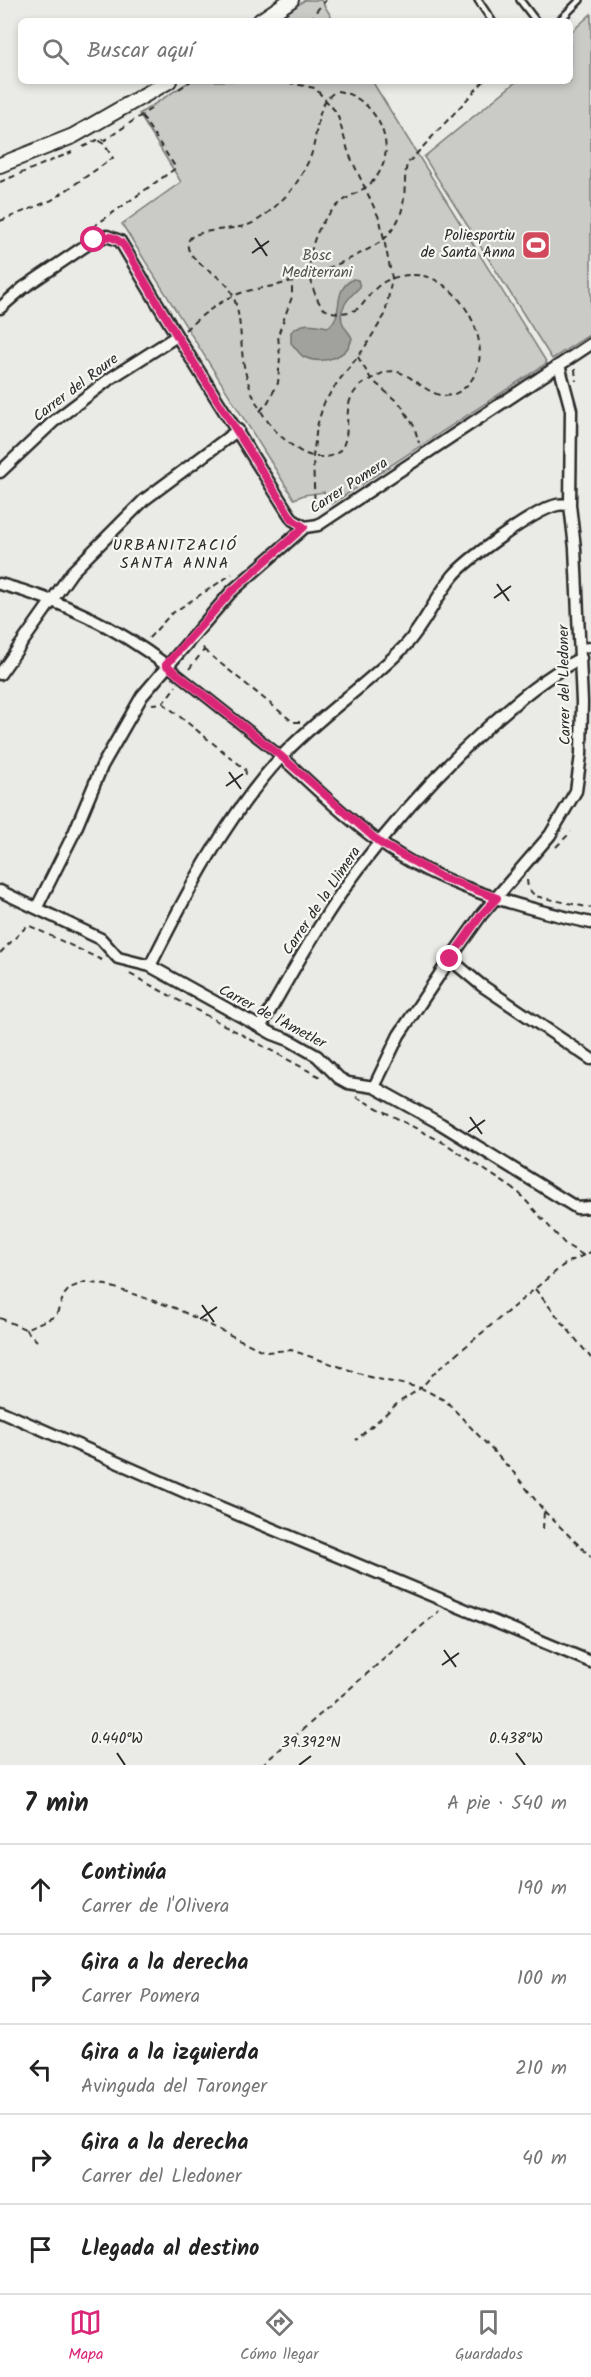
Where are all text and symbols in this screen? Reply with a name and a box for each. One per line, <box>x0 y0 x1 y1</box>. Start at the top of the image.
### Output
search box <box>18 18 573 84</box>
text: Buscar aquí <box>87 34 194 69</box>
icon: search <box>39 35 72 68</box>
place label: Poliesportiu de Santa Anna <box>421 224 515 265</box>
route start <box>80 226 106 252</box>
sports icon: Poliesportiu de Santa Anna <box>520 229 552 261</box>
park label: Bosc Mediterrani <box>282 244 354 285</box>
street label: Carrer del Roure <box>28 348 124 428</box>
street label: Carrer Pomera <box>305 452 393 520</box>
district label: URBANITZACIÓ SANTA ANNA <box>112 533 238 576</box>
street label: Carrer del Lledoner <box>552 624 578 745</box>
street label: Carrer de la Llimera <box>277 842 367 960</box>
route end <box>436 945 462 971</box>
street label: Carrer de l'Ametler <box>214 979 331 1056</box>
text: 0.440°W <box>91 1727 143 1751</box>
text: 0.438°W <box>489 1727 543 1751</box>
text: 39.392°N <box>281 1731 341 1755</box>
text: 7 min <box>24 1783 89 1825</box>
text: A pie · 540 m <box>447 1788 567 1820</box>
text: Continúa <box>81 1856 166 1891</box>
icon: ahead <box>24 1873 57 1906</box>
text: 190 m <box>517 1873 567 1905</box>
text: Carrer de l'Olivera <box>81 1891 229 1923</box>
text: Gira a la derecha <box>81 1946 248 1981</box>
icon: right <box>24 1963 57 1996</box>
text: 100 m <box>517 1963 567 1995</box>
text: Carrer Pomera <box>81 1981 200 2013</box>
text: Gira a la izquierda <box>81 2036 259 2071</box>
icon: left <box>24 2053 57 2086</box>
text: 210 m <box>515 2053 567 2085</box>
text: Avinguda del Taronger <box>81 2071 267 2103</box>
text: Gira a la derecha <box>81 2126 248 2161</box>
icon: right <box>24 2143 57 2176</box>
text: 40 m <box>522 2143 567 2175</box>
text: Carrer del Lledoner <box>81 2161 241 2193</box>
text: Llegada al destino <box>81 2232 259 2267</box>
icon: arrive <box>24 2233 57 2266</box>
tab: Mapa <box>68 2306 103 2367</box>
tab: Cómo llegar <box>240 2306 319 2367</box>
tab: Guardados <box>455 2306 523 2367</box>

